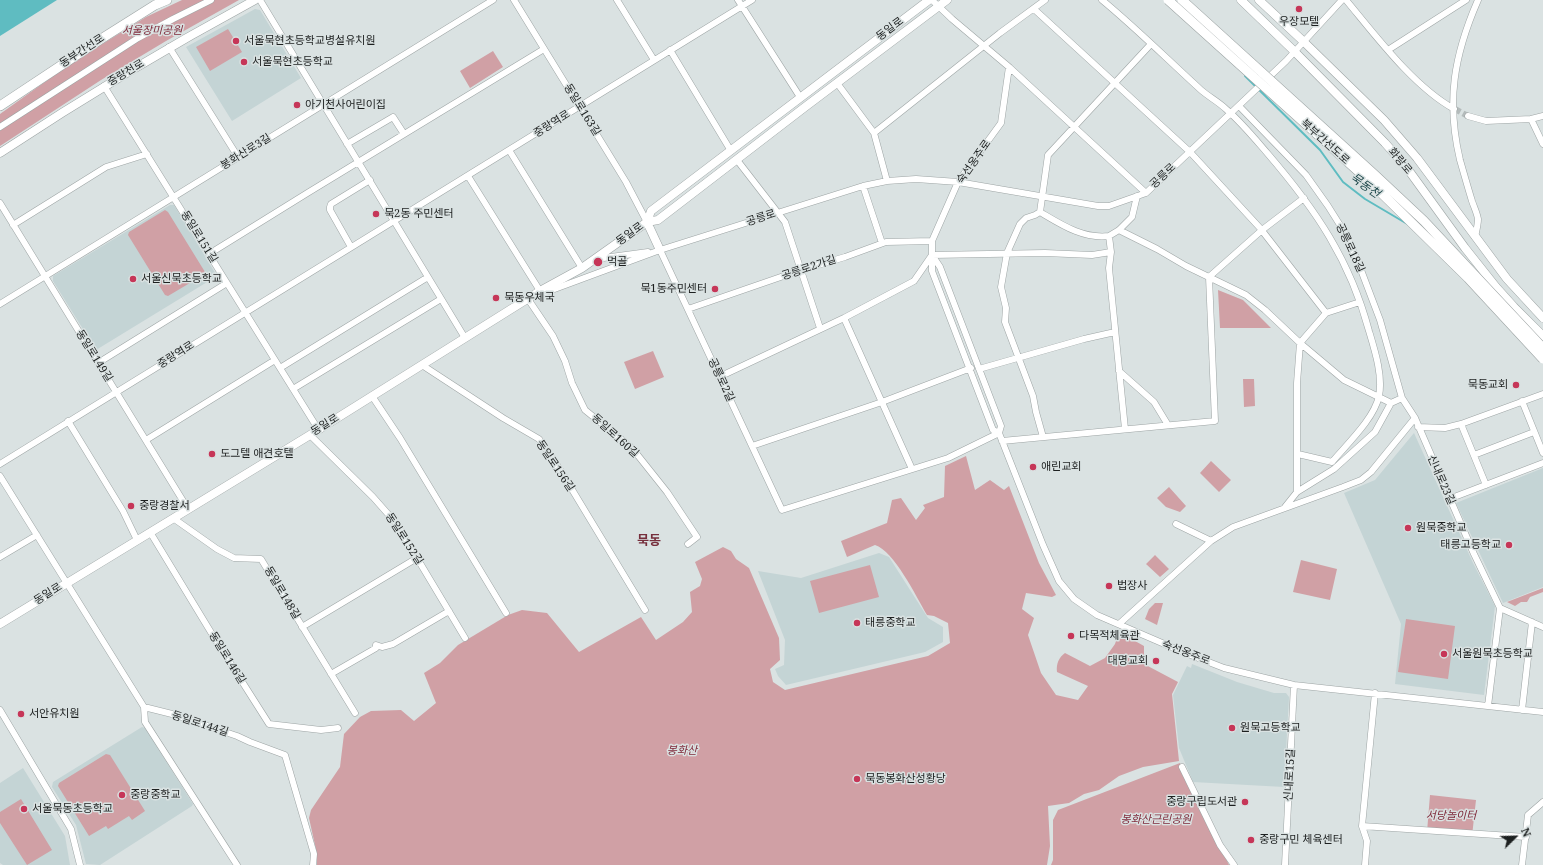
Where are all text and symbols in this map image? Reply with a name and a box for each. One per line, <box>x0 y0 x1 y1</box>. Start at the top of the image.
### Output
marker: 우장모텔 <box>1294 4 1304 14</box>
street label: 동일로 <box>874 15 906 43</box>
place label: 우장모텔 <box>1279 15 1319 29</box>
park label: 서울장미공원 <box>122 24 182 38</box>
street label: 동부간선로 <box>57 32 107 70</box>
place label: 서울묵현초등학교병설유치원 <box>244 34 376 48</box>
marker: 서울묵현초등학교병설유치원 <box>231 36 241 46</box>
place label: 서울묵현초등학교 <box>252 55 333 69</box>
street label: 중랑천로 <box>105 57 147 89</box>
marker: 서울묵현초등학교 <box>239 57 249 67</box>
street label: 동일로163길 <box>561 82 603 138</box>
place label: 아기천사어린이집 <box>305 98 386 112</box>
marker: 아기천사어린이집 <box>292 100 302 110</box>
street label: 중랑역로 <box>531 108 573 140</box>
street label: 북부간선도로 <box>1298 117 1352 167</box>
street label: 봉화산로3길 <box>218 131 274 173</box>
street label: 숙선옹주로 <box>954 137 994 187</box>
street label: 화랑로 <box>1385 145 1415 177</box>
street label: 공릉로 <box>1147 161 1179 191</box>
water label: 묵동천 <box>1347 171 1383 201</box>
place label: 묵2동 주민센터 <box>384 207 454 221</box>
street label: 공릉로 <box>745 207 777 229</box>
street label: 동일로151길 <box>178 209 220 265</box>
marker: 묵2동 주민센터 <box>371 209 381 219</box>
street label: 동일로 <box>614 220 646 248</box>
street label: 공릉로18길 <box>1333 221 1367 275</box>
street label: 공릉로2가길 <box>780 253 838 283</box>
place label: 먹골 <box>607 255 627 269</box>
marker: 먹골 <box>592 256 604 268</box>
place label: 서울신묵초등학교 <box>141 272 222 286</box>
marker: 서울신묵초등학교 <box>128 274 138 284</box>
place label: 묵1동주민센터 <box>640 282 707 296</box>
marker: 묵1동주민센터 <box>710 284 720 294</box>
place label: 묵동우체국 <box>504 291 555 305</box>
marker: 묵동우체국 <box>491 293 501 303</box>
street label: 동일로149길 <box>73 328 115 384</box>
street label: 중랑역로 <box>155 339 197 371</box>
street label: 공릉로2길 <box>705 356 737 404</box>
place label: 묵동교회 <box>1468 378 1508 392</box>
marker: 묵동교회 <box>1511 380 1521 390</box>
street label: 동일로 <box>309 411 341 439</box>
street label: 동일로160길 <box>589 411 641 461</box>
street label: 동일로156길 <box>533 438 577 494</box>
place label: 도그텔 애견호텔 <box>220 447 294 461</box>
marker: 도그텔 애견호텔 <box>207 449 217 459</box>
street label: 신내로23길 <box>1424 453 1458 507</box>
place label: 애린교회 <box>1041 460 1081 474</box>
marker: 애린교회 <box>1028 462 1038 472</box>
place label: 중랑경찰서 <box>139 499 190 513</box>
marker: 중랑경찰서 <box>126 501 136 511</box>
street label: 동일로152길 <box>382 511 426 567</box>
place label: 원묵중학교 <box>1416 521 1467 535</box>
marker: 원묵중학교 <box>1403 523 1413 533</box>
district label: 묵동 <box>637 533 661 549</box>
place label: 태릉고등학교 <box>1440 538 1501 552</box>
marker: 태릉고등학교 <box>1504 540 1514 550</box>
street label: 동일로148길 <box>261 564 303 622</box>
place label: 법장사 <box>1117 579 1147 593</box>
street label: 동일로 <box>32 580 64 608</box>
marker: 법장사 <box>1104 581 1114 591</box>
place label: 태릉중학교 <box>865 616 916 630</box>
marker: 태릉중학교 <box>852 618 862 628</box>
place label: 다목적체육관 <box>1079 629 1140 643</box>
street label: 동일로146길 <box>206 630 248 686</box>
marker: 다목적체육관 <box>1066 631 1076 641</box>
street label: 숙선옹주로 <box>1160 638 1212 668</box>
place label: 서울원묵초등학교 <box>1452 647 1533 661</box>
marker: 서울원묵초등학교 <box>1439 649 1449 659</box>
place label: 대명교회 <box>1108 654 1148 668</box>
marker: 대명교회 <box>1151 656 1161 666</box>
place label: 서안유치원 <box>29 707 80 721</box>
marker: 서안유치원 <box>16 709 26 719</box>
street label: 동일로144길 <box>170 709 230 739</box>
place label: 원묵고등학교 <box>1240 721 1301 735</box>
marker: 원묵고등학교 <box>1227 723 1237 733</box>
park label: 봉화산 <box>667 744 697 758</box>
street label: 신내로15길 <box>1282 748 1298 802</box>
place label: 묵동봉화산성황당 <box>865 772 946 786</box>
marker: 묵동봉화산성황당 <box>852 774 862 784</box>
place label: 중랑중학교 <box>130 788 181 802</box>
marker: 중랑중학교 <box>117 790 127 800</box>
place label: 중랑구립도서관 <box>1166 795 1237 809</box>
marker: 중랑구립도서관 <box>1240 797 1250 807</box>
place label: 서울묵동초등학교 <box>32 802 113 816</box>
marker: 서울묵동초등학교 <box>19 804 29 814</box>
park label: 서당놀이터 <box>1426 809 1476 823</box>
park label: 봉화산근린공원 <box>1121 813 1191 827</box>
north arrow <box>1495 817 1535 857</box>
text: N <box>1518 825 1535 839</box>
place label: 중랑구민 체육센터 <box>1259 833 1343 847</box>
marker: 중랑구민 체육센터 <box>1246 835 1256 845</box>

